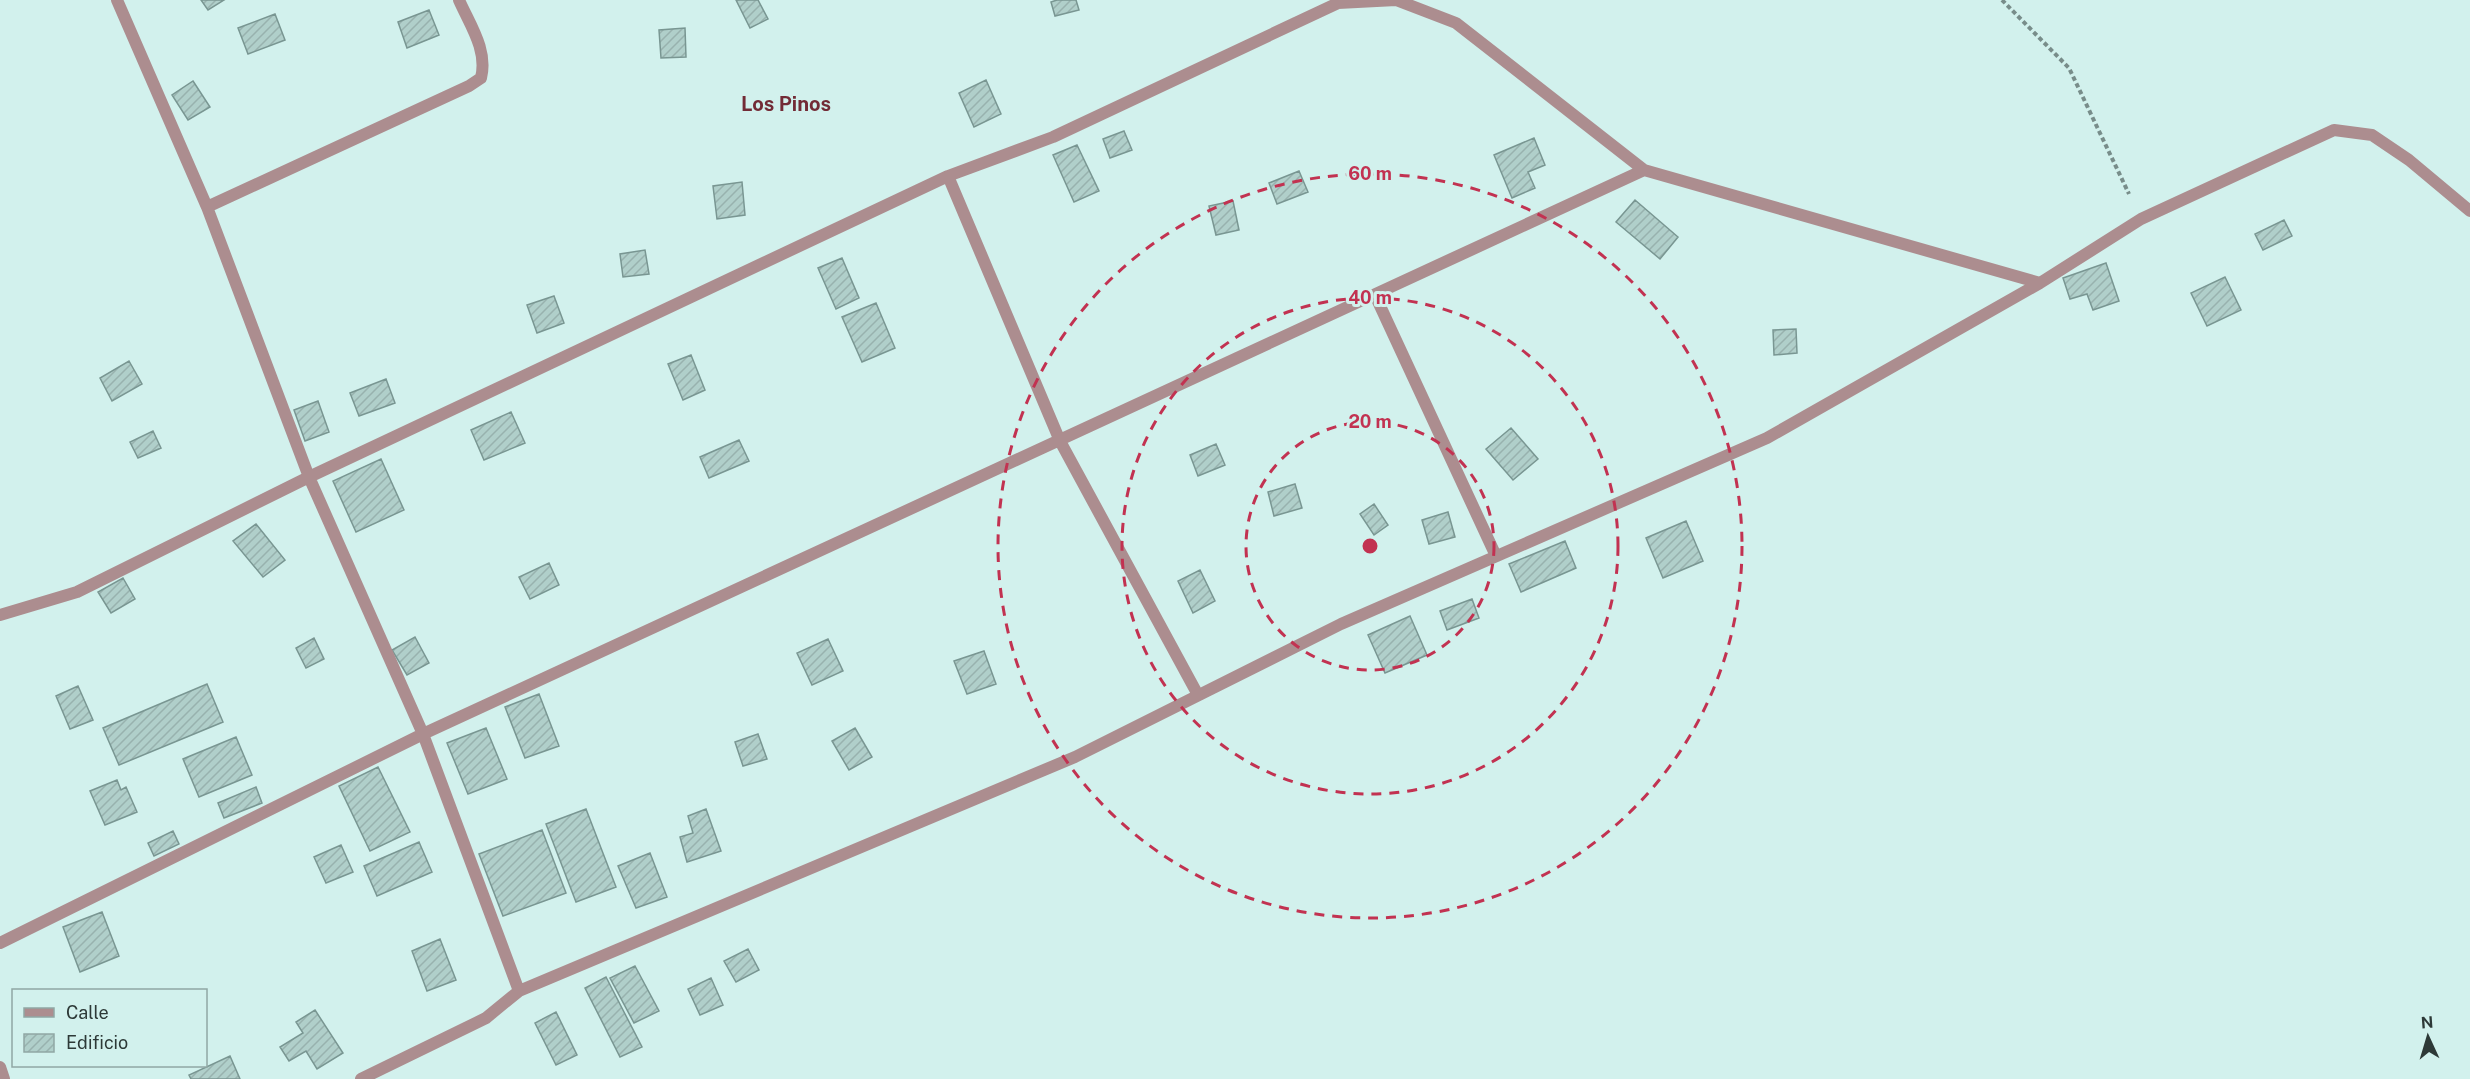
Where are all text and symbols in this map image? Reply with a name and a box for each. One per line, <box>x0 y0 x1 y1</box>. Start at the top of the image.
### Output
district label: Los Pinos <box>741 92 831 116</box>
text: 60 m <box>1348 163 1392 184</box>
text: 40 m <box>1348 287 1392 308</box>
text: 20 m <box>1348 411 1392 432</box>
centre of rings <box>1360 536 1380 556</box>
legend <box>12 989 207 1067</box>
text: Calle <box>66 1002 109 1023</box>
north arrow <box>2398 1007 2458 1067</box>
text: N <box>2420 1013 2434 1032</box>
text: Edificio <box>66 1032 128 1053</box>

